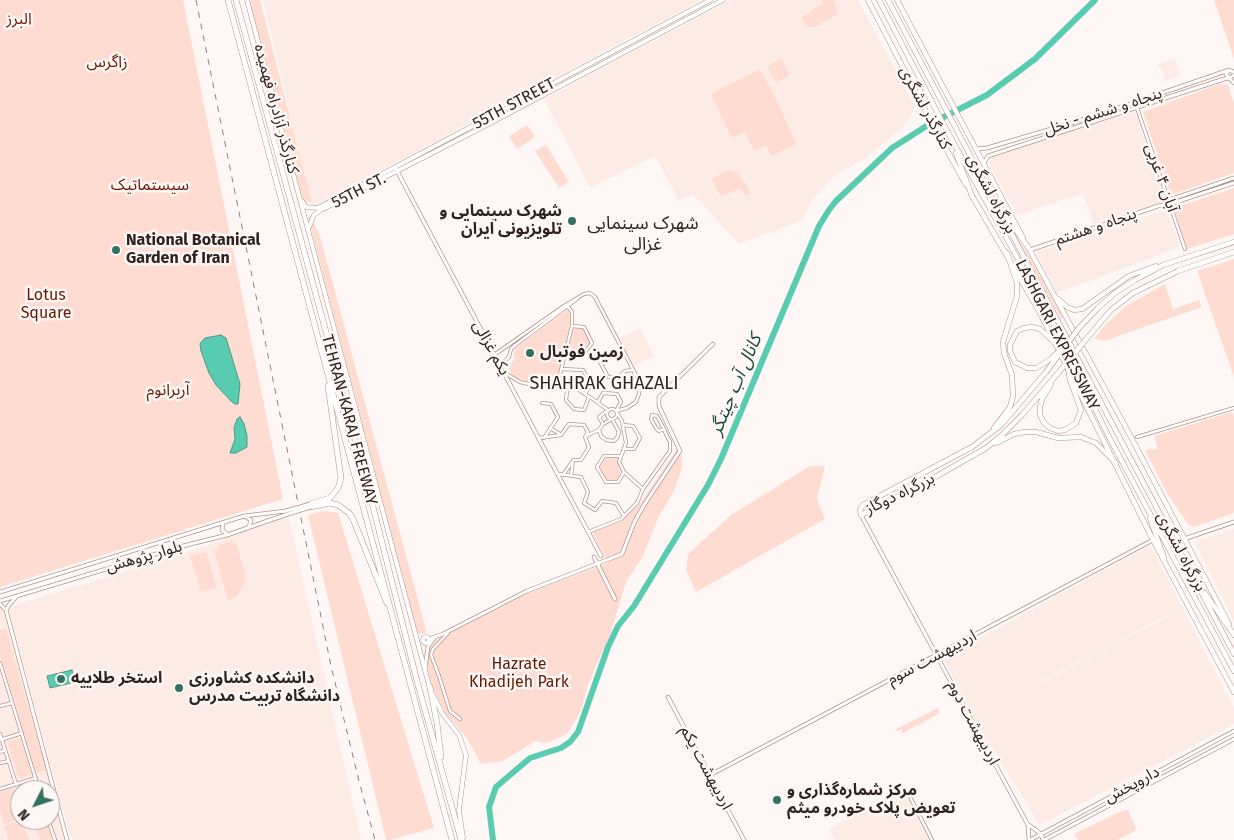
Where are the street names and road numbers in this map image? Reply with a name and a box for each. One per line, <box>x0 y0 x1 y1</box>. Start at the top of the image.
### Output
street label: کنارگذر آزادراه فهمیده <box>249 42 303 176</box>
street label: کنارگذر لشگری <box>895 63 955 153</box>
street label: 55TH STREET <box>470 74 558 134</box>
street label: پنجاه و ششم - نخل <box>1041 84 1165 140</box>
street label: آبان ۴ غربی <box>1140 141 1182 215</box>
street label: بزرگراه لشگری <box>962 151 1020 237</box>
street label: 55TH ST. <box>329 169 389 213</box>
street label: پنجاه و هشتم <box>1053 204 1139 250</box>
street label: LASHGARI EXPRESSWAY <box>1011 256 1103 414</box>
street label: یکم غزالی <box>468 317 514 379</box>
street label: TEHRAN-KARAJ FREEWAY <box>317 333 381 507</box>
street label: بزرگراه دوگاز <box>862 469 938 519</box>
street label: بزرگراه لشگری <box>1152 509 1210 595</box>
street label: بلوار پژوهش <box>104 537 184 577</box>
street label: اردیبهشت سوم <box>884 626 980 690</box>
street label: اردیبهشت دوم <box>943 677 1003 769</box>
street label: اردیبهشت یکم <box>676 723 736 813</box>
street label: داروپخش <box>1101 762 1163 808</box>

